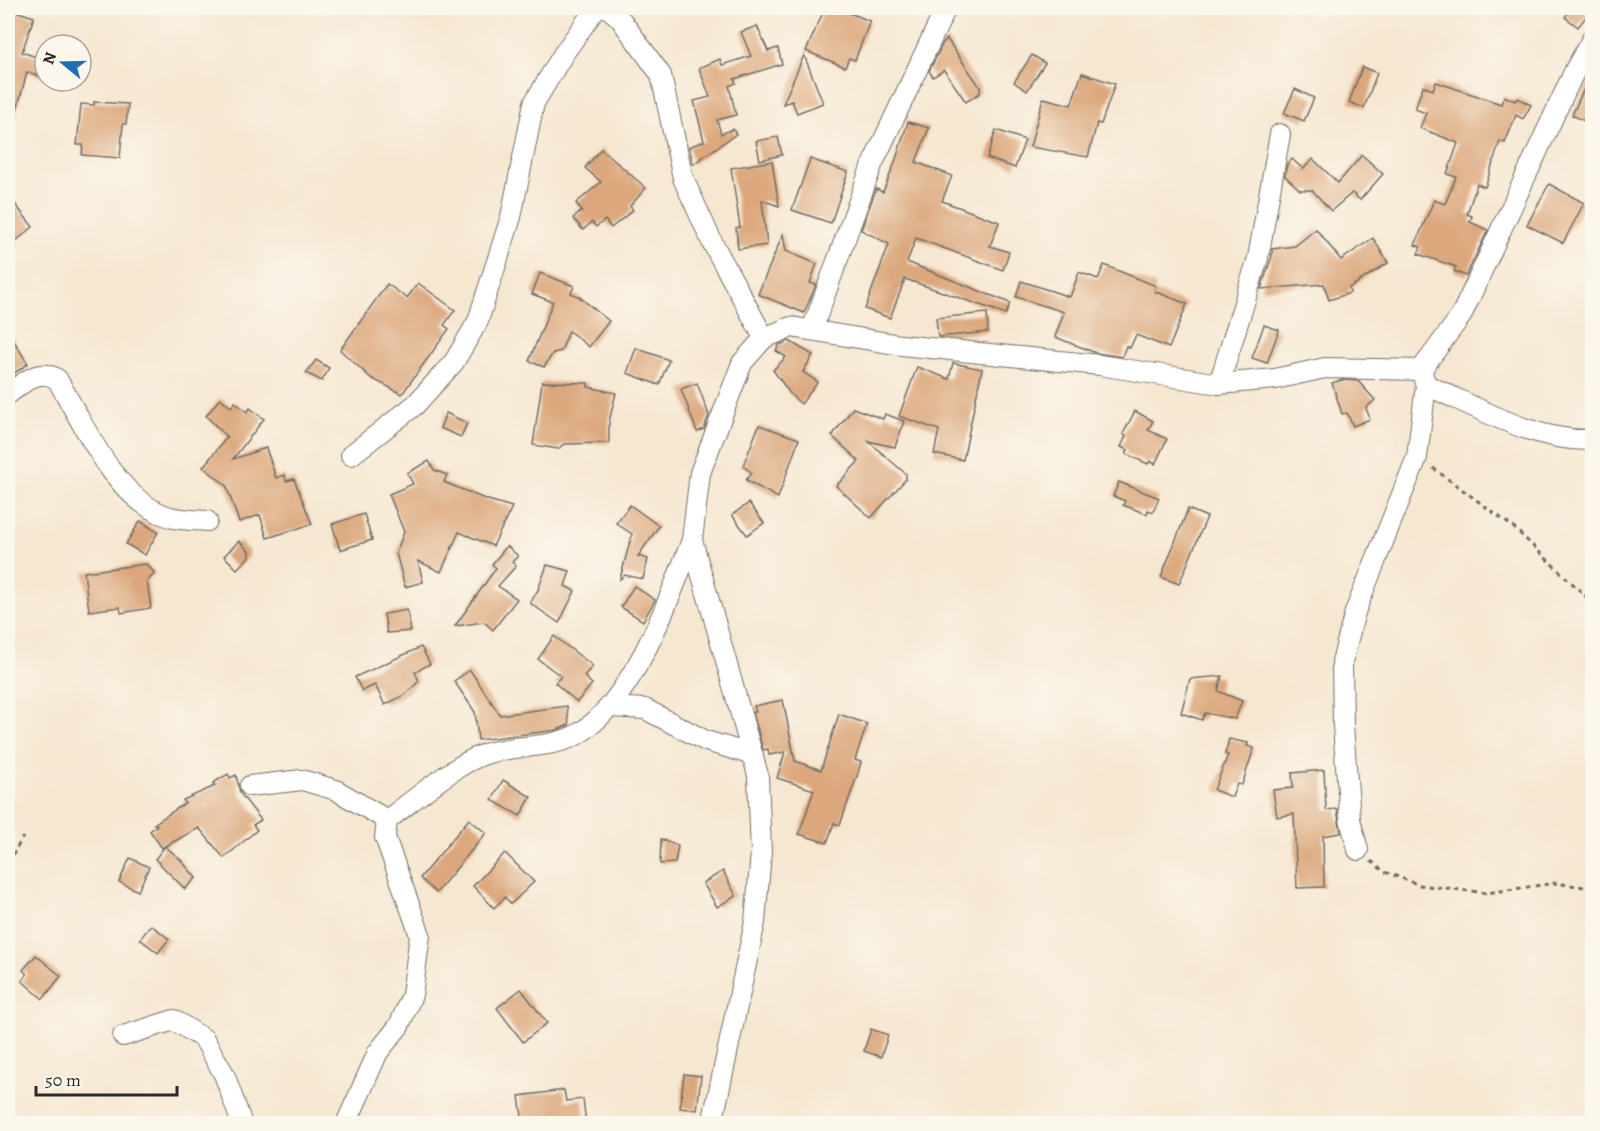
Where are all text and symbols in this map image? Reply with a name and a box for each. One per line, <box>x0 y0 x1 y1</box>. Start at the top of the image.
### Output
north arrow <box>33 33 93 93</box>
text: N <box>37 49 62 68</box>
scale bar <box>36 1059 177 1097</box>
text: 50 m <box>45 1068 81 1092</box>

